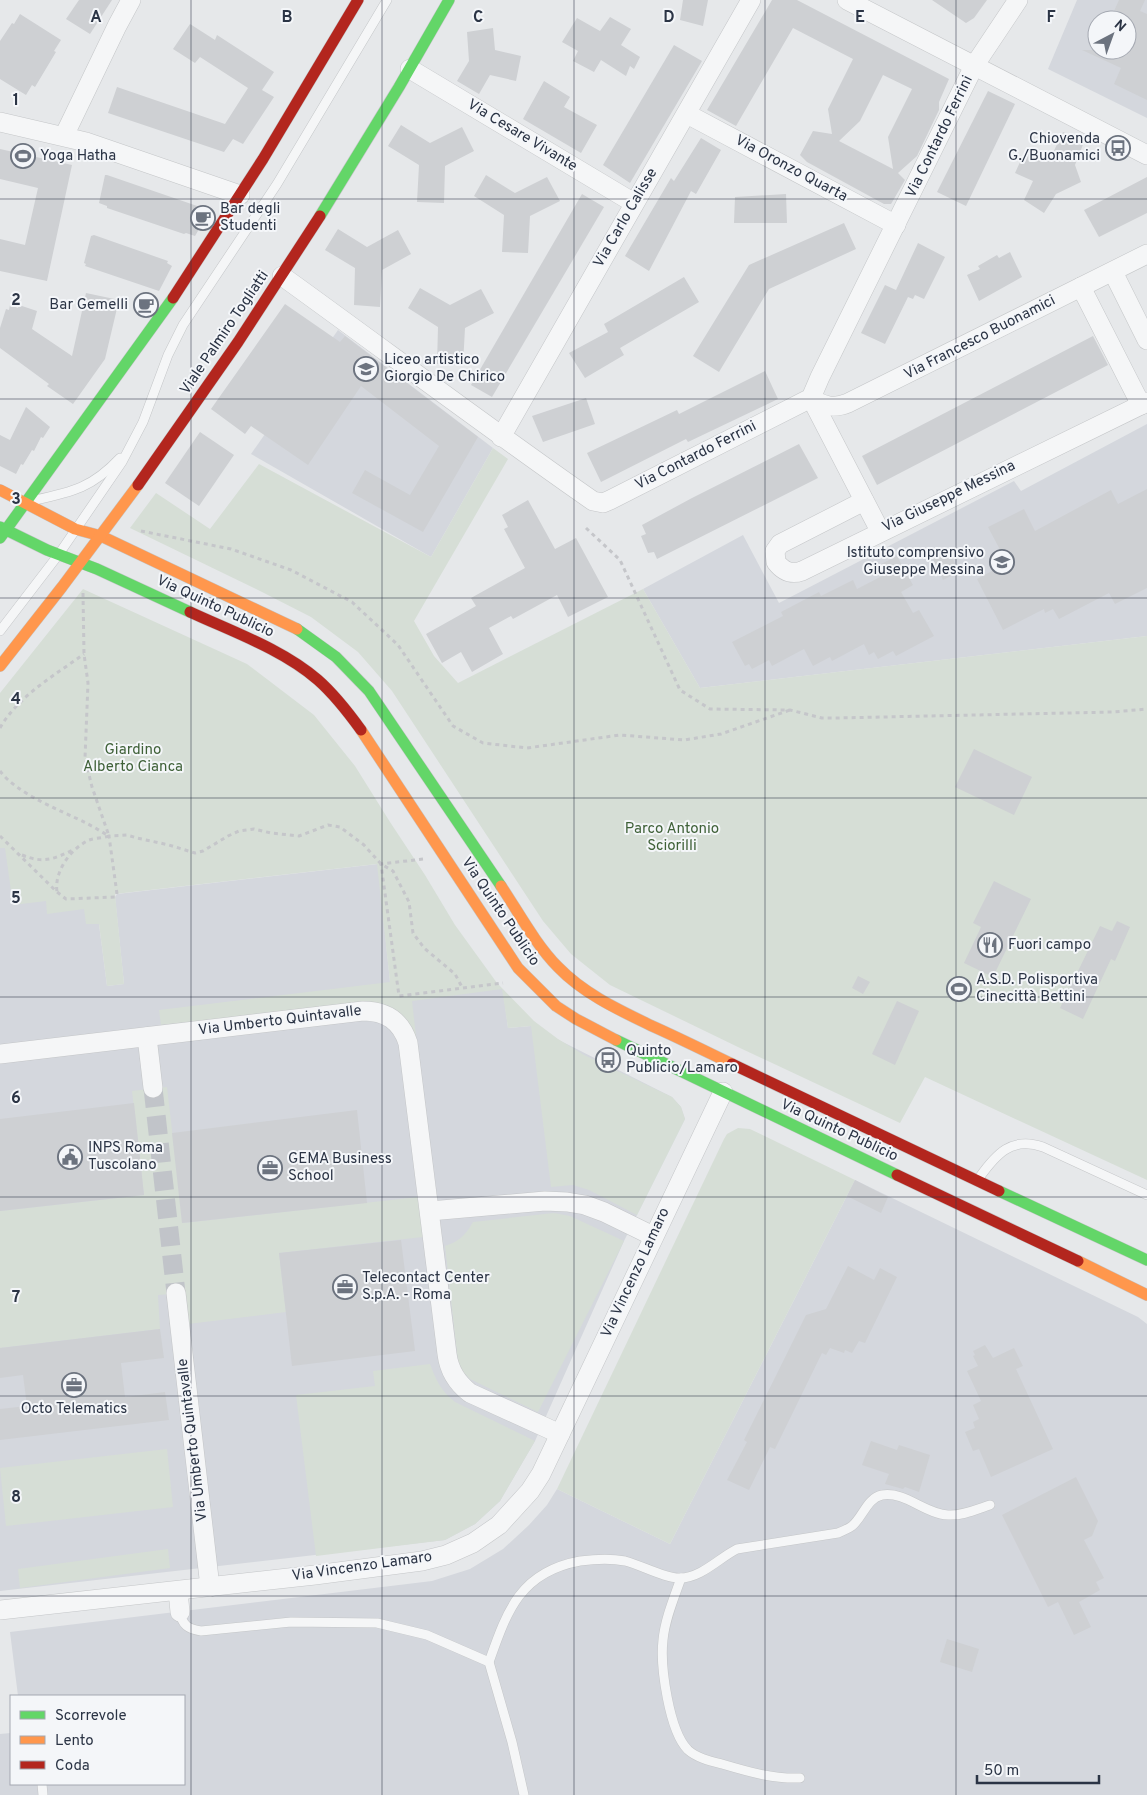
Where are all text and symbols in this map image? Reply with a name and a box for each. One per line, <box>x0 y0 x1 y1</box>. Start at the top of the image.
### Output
text: A <box>90 8 102 28</box>
text: B <box>281 8 293 28</box>
text: C <box>473 8 483 28</box>
text: D <box>663 8 675 28</box>
text: E <box>855 8 865 28</box>
text: F <box>1046 8 1056 28</box>
north arrow <box>1087 10 1137 60</box>
text: N <box>1110 17 1129 36</box>
street label: Via Contardo Ferrini <box>902 73 978 201</box>
text: 1 <box>13 91 19 111</box>
street label: Via Cesare Vivante <box>464 96 580 176</box>
place label: Chiovenda G./Buonamici <box>1008 130 1100 166</box>
street label: Via Oronzo Quarta <box>732 131 850 207</box>
bus stop icon: Chiovenda G./Buonamici <box>1105 135 1131 161</box>
sports icon: Yoga Hatha <box>10 143 36 169</box>
place label: Yoga Hatha <box>40 147 116 166</box>
street label: Via Carlo Calisse <box>590 165 662 271</box>
place label: Bar degli Studenti <box>220 200 280 236</box>
cafe icon: Bar degli Studenti <box>190 205 216 231</box>
street label: Viale Palmiro Togliatti <box>176 267 274 399</box>
text: 2 <box>11 291 21 311</box>
cafe icon: Bar Gemelli <box>133 292 159 318</box>
street label: Via Francesco Buonamici <box>901 292 1059 384</box>
place label: Bar Gemelli <box>49 296 128 315</box>
place label: Liceo artistico Giorgio De Chirico <box>384 351 505 387</box>
school or university icon: Liceo artistico Giorgio De Chirico <box>353 356 379 382</box>
street label: Via Contardo Ferrini <box>632 417 760 495</box>
street label: Via Giuseppe Messina <box>879 457 1019 537</box>
text: 3 <box>11 490 21 510</box>
place label: Istituto comprensivo Giuseppe Messina <box>847 544 984 580</box>
school or university icon: Istituto comprensivo Giuseppe Messina <box>989 549 1015 575</box>
street label: Via Quinto Publicio <box>153 571 277 643</box>
text: 4 <box>11 690 21 710</box>
park label: Giardino Alberto Cianca <box>83 741 183 777</box>
park label: Parco Antonio Sciorilli <box>625 820 719 856</box>
street label: Via Quinto Publicio <box>457 854 543 970</box>
text: 5 <box>11 889 21 909</box>
restaurant icon: Fuori campo <box>977 932 1003 958</box>
place label: Fuori campo <box>1008 936 1091 955</box>
place label: A.S.D. Polisportiva Cinecittà Bettini <box>976 971 1098 1007</box>
sports icon: A.S.D. Polisportiva Cinecittà Bettini <box>946 976 972 1002</box>
street label: Via Umberto Quintavalle <box>197 1002 363 1040</box>
place label: Quinto Publicio/Lamaro <box>626 1042 738 1078</box>
bus stop icon: Quinto Publicio/Lamaro <box>595 1047 621 1073</box>
text: 6 <box>11 1089 21 1109</box>
street label: Via Quinto Publicio <box>777 1095 901 1167</box>
place label: INPS Roma Tuscolano <box>88 1139 163 1175</box>
public building icon: INPS Roma Tuscolano <box>57 1144 83 1170</box>
place label: GEMA Business School <box>288 1150 392 1186</box>
office icon: GEMA Business School <box>257 1155 283 1181</box>
street label: Via Vincenzo Lamaro <box>598 1205 674 1341</box>
place label: Telecontact Center S.p.A. - Roma <box>362 1269 490 1305</box>
office icon: Telecontact Center S.p.A. - Roma <box>332 1274 358 1300</box>
text: 7 <box>12 1288 20 1308</box>
street label: Via Umberto Quintavalle <box>174 1357 212 1523</box>
office icon: Octo Telematics <box>61 1372 87 1398</box>
place label: Octo Telematics <box>21 1400 127 1419</box>
text: 8 <box>11 1488 21 1508</box>
street label: Via Vincenzo Lamaro <box>291 1548 433 1586</box>
legend <box>10 1695 185 1785</box>
text: Scorrevole <box>55 1707 127 1726</box>
text: Lento <box>55 1732 94 1751</box>
scale bar <box>977 1752 1100 1784</box>
text: Coda <box>55 1757 90 1776</box>
text: 50 m <box>984 1762 1019 1781</box>

